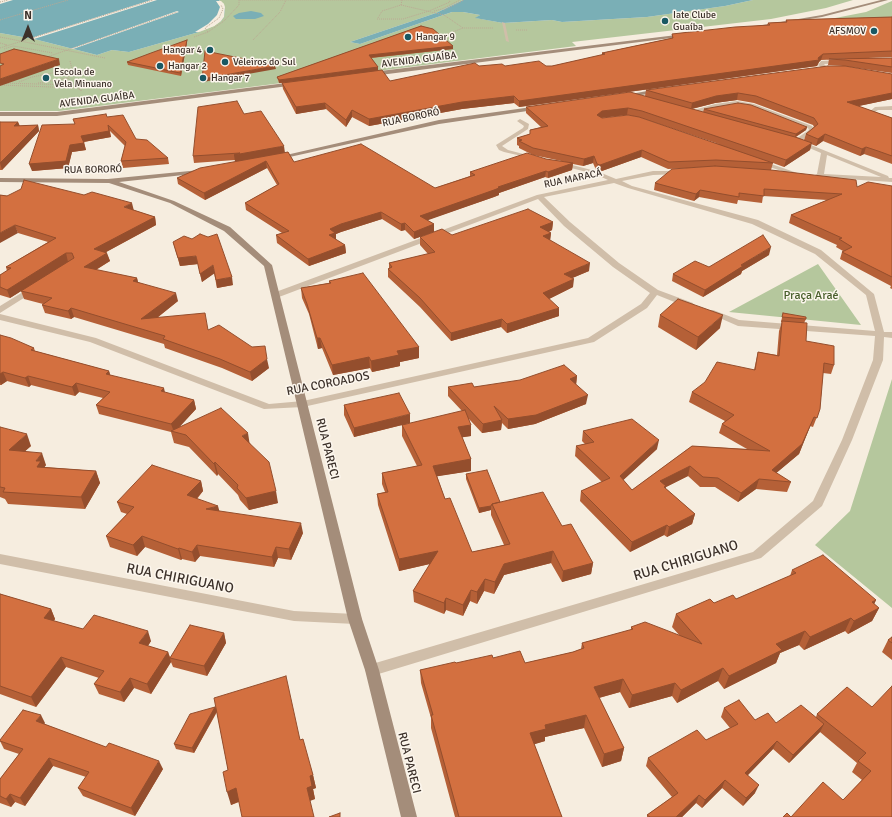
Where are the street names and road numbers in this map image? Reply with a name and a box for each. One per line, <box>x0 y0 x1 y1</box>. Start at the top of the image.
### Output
street label: AVENIDA GUAÍBA <box>381 49 457 71</box>
street label: AVENIDA GUAÍBA <box>59 89 135 111</box>
street label: RUA BORORÓ <box>381 106 441 130</box>
street label: RUA BORORÓ <box>64 163 122 177</box>
street label: RUA MARACÁ <box>543 167 603 191</box>
street label: RUA COROADOS <box>285 369 371 399</box>
street label: RUA PARECI <box>312 417 342 481</box>
street label: RUA CHIRIGUANO <box>631 537 741 585</box>
street label: RUA CHIRIGUANO <box>125 560 235 598</box>
street label: RUA PARECI <box>394 731 424 795</box>

